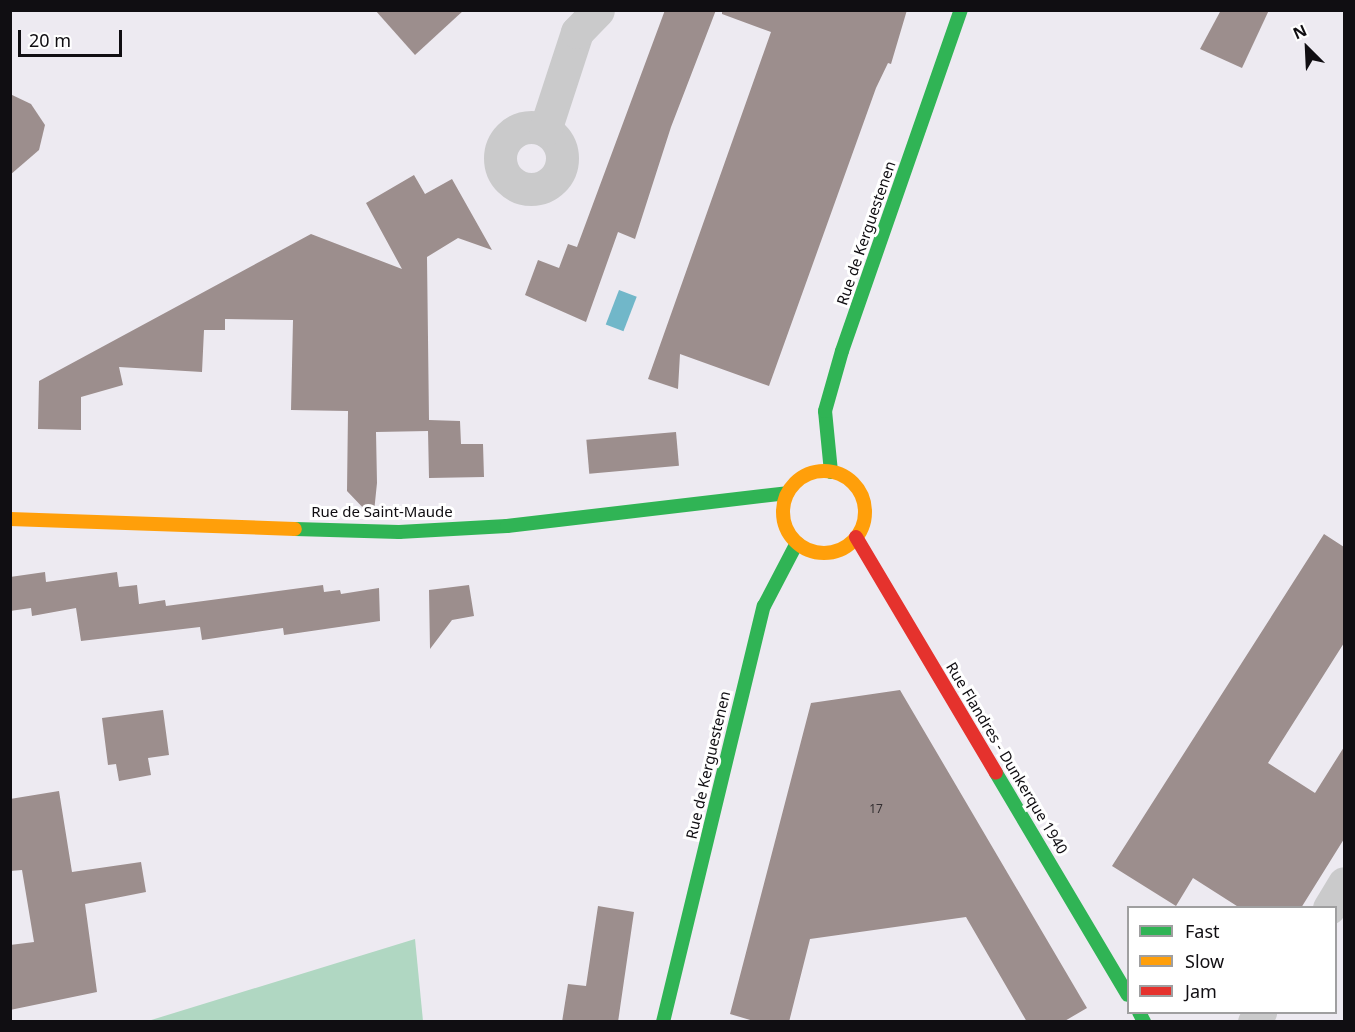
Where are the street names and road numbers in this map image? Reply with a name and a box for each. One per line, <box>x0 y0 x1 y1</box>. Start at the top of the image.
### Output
street label: Rue de Kerguestenen <box>833 159 899 307</box>
street label: Rue de Saint-Maude <box>311 503 453 521</box>
street label: Rue Flandres - Dunkerque 1940 <box>942 659 1072 857</box>
street label: Rue de Kerguestenen <box>682 689 734 841</box>

